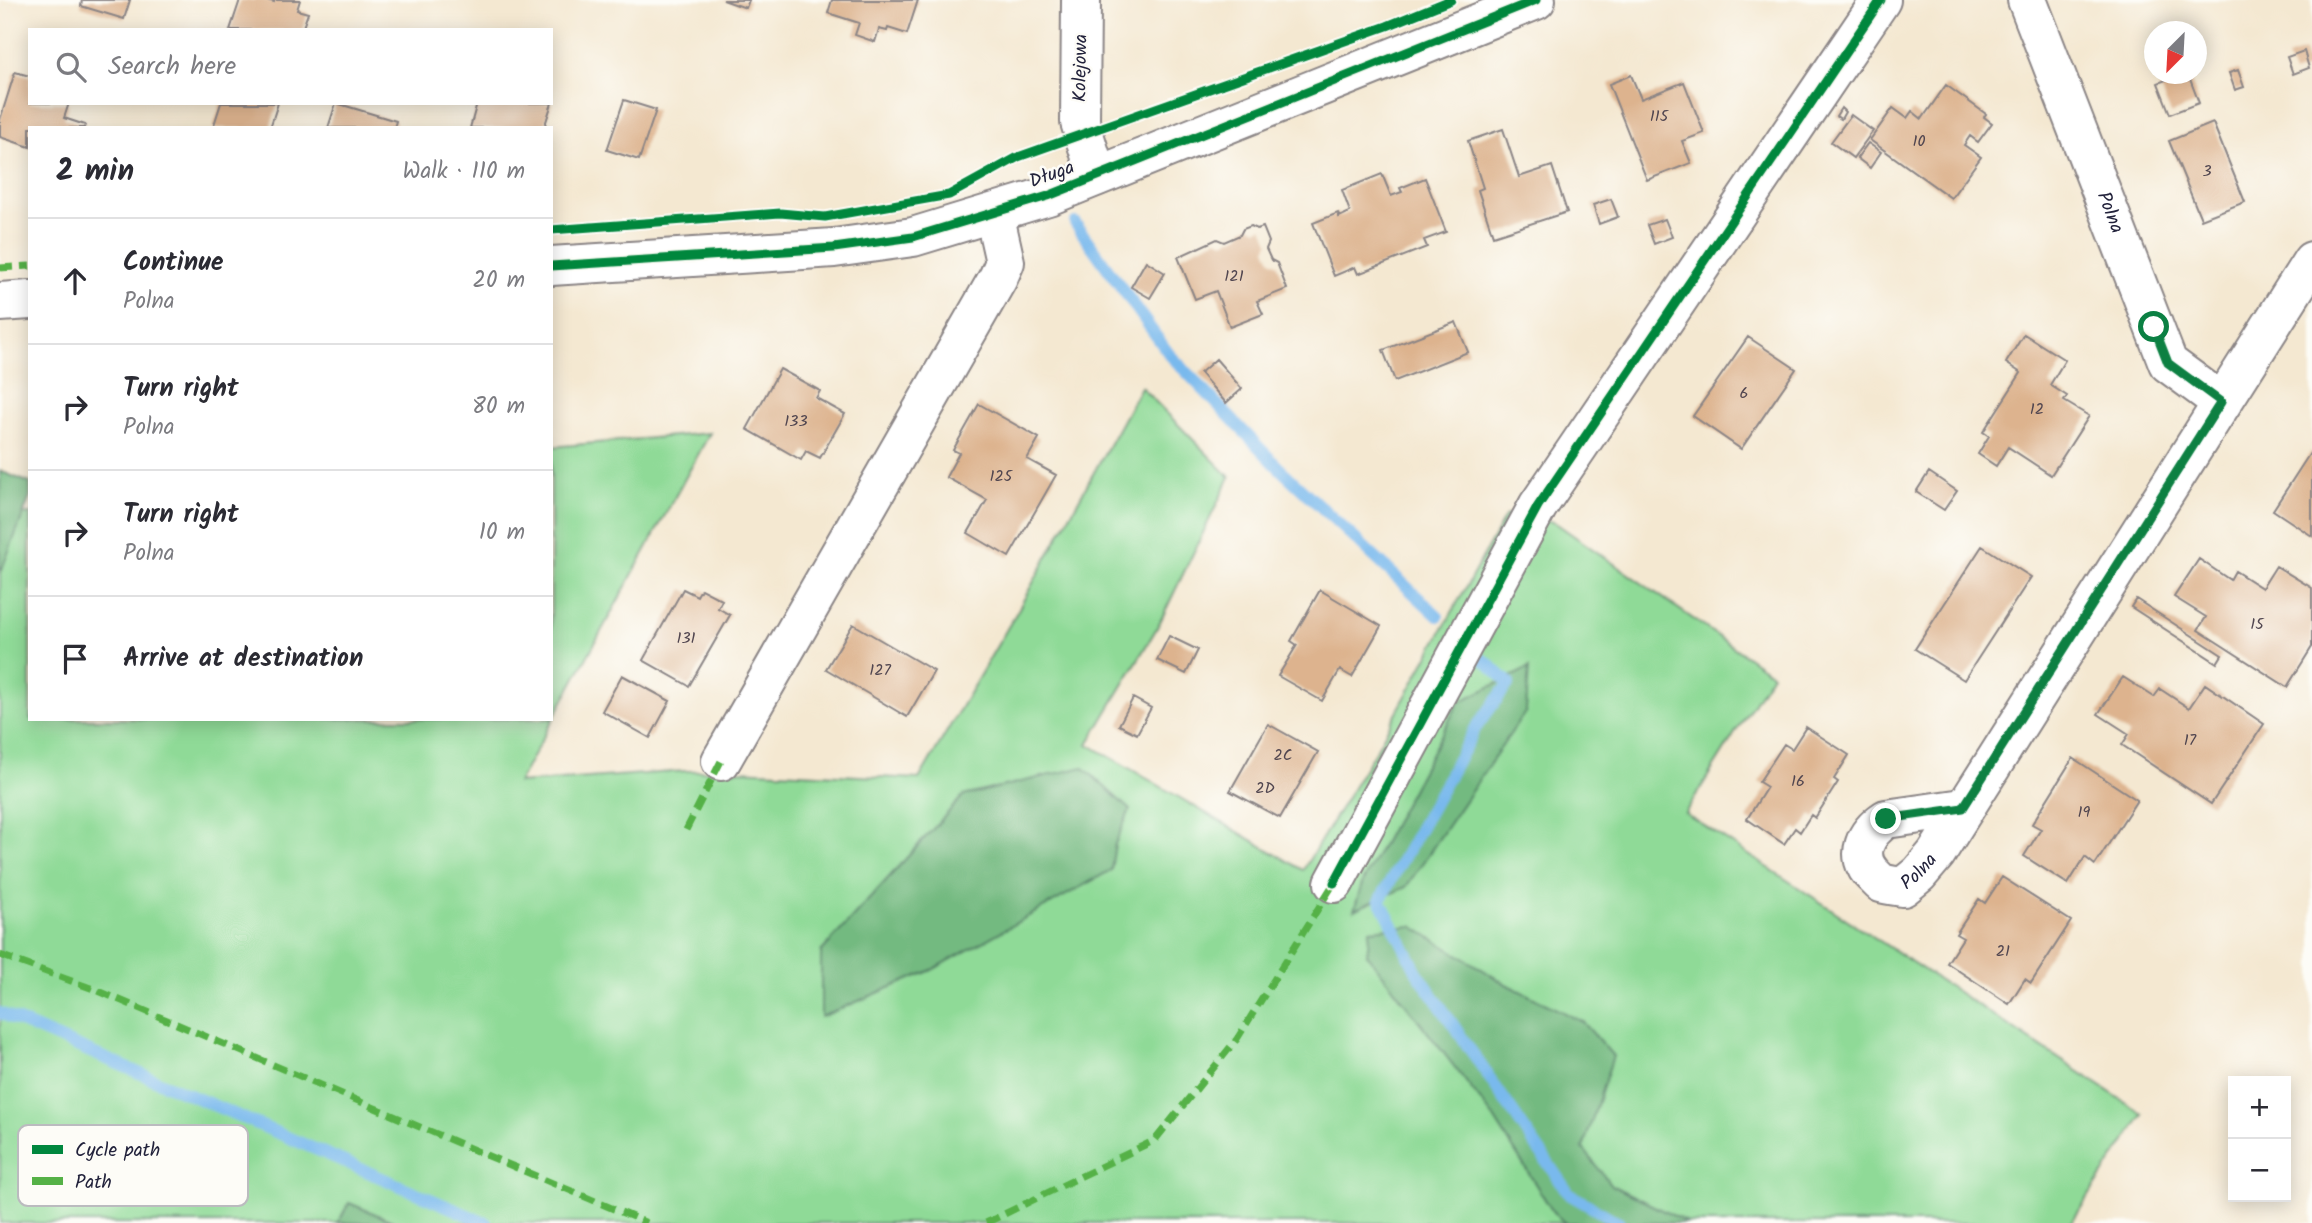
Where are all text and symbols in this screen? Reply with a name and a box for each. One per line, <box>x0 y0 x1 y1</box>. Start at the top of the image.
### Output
north arrow <box>2144 21 2207 84</box>
search box <box>28 28 553 105</box>
street label: Kolejowa <box>1065 34 1097 102</box>
text: Search here <box>108 46 236 88</box>
icon: search <box>52 48 90 86</box>
house number: 115 <box>1650 104 1670 129</box>
house number: 10 <box>1912 129 1926 154</box>
text: 2 min <box>56 148 134 196</box>
street label: Długa <box>1025 153 1079 197</box>
text: Walk · 110 m <box>402 154 525 190</box>
house number: 3 <box>2202 159 2212 184</box>
street label: Polna <box>2088 187 2131 238</box>
text: Continue <box>123 242 224 284</box>
icon: ahead <box>56 262 94 300</box>
text: 20 m <box>473 263 525 299</box>
house number: 121 <box>1224 264 1244 289</box>
text: Polna <box>123 284 175 320</box>
route start <box>2138 311 2169 342</box>
text: Turn right <box>123 368 239 410</box>
house number: 6 <box>1740 381 1748 406</box>
icon: right <box>56 388 94 426</box>
text: 80 m <box>472 389 525 425</box>
house number: 12 <box>2030 397 2044 422</box>
house number: 133 <box>784 409 808 434</box>
text: Polna <box>123 410 175 446</box>
house number: 125 <box>990 464 1014 489</box>
text: Turn right <box>123 494 239 536</box>
icon: right <box>56 514 94 552</box>
text: 10 m <box>479 515 525 551</box>
text: Polna <box>123 536 175 572</box>
house number: 15 <box>2250 612 2265 637</box>
house number: 131 <box>676 626 696 651</box>
text: Arrive at destination <box>123 638 363 680</box>
icon: arrive <box>56 640 94 678</box>
house number: 127 <box>869 658 891 683</box>
house number: 17 <box>2184 728 2197 753</box>
house number: 2C <box>1274 743 1292 768</box>
house number: 16 <box>1791 769 1805 794</box>
house number: 2D <box>1255 776 1275 801</box>
house number: 19 <box>2078 800 2091 825</box>
route end <box>1870 803 1901 834</box>
street label: Polna <box>1894 847 1945 898</box>
house number: 21 <box>1996 939 2010 964</box>
map controls <box>2228 1076 2291 1202</box>
button: + <box>2228 1076 2291 1139</box>
legend <box>18 1125 248 1206</box>
text: Cycle path <box>75 1136 160 1166</box>
button: − <box>2228 1139 2291 1202</box>
text: Path <box>75 1168 112 1198</box>

